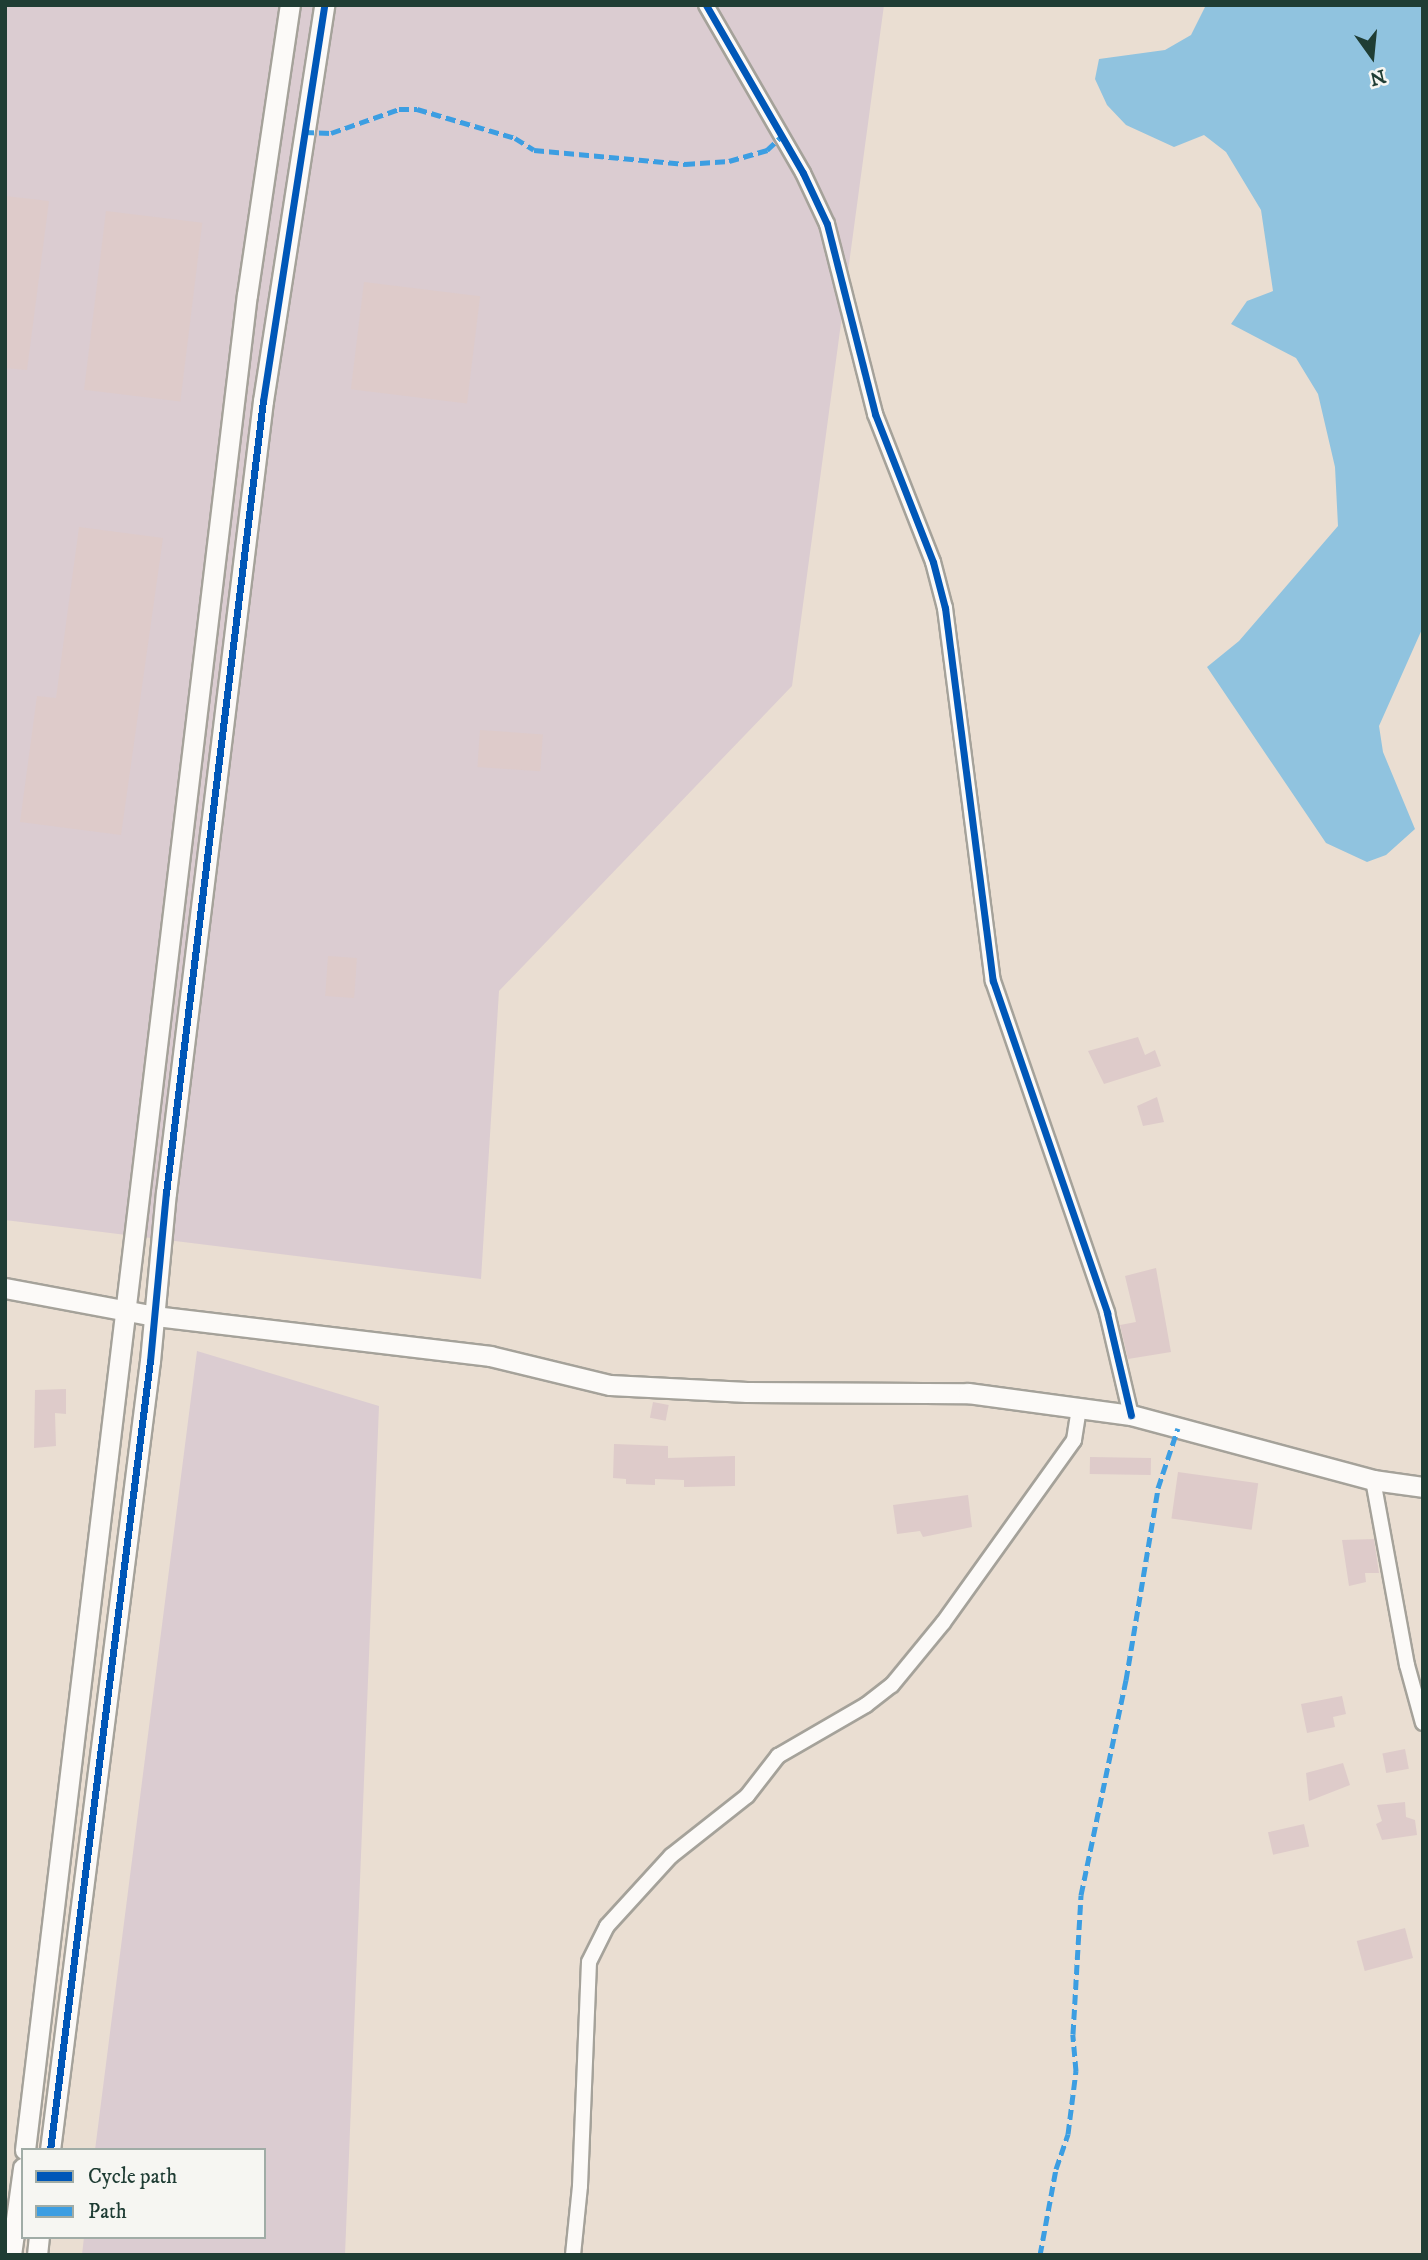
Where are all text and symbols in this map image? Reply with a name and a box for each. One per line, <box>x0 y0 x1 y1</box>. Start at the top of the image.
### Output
north arrow <box>1337 21 1407 91</box>
text: N <box>1367 64 1388 90</box>
legend <box>21 2148 266 2239</box>
text: Cycle path <box>88 2164 177 2190</box>
text: Path <box>88 2199 127 2225</box>

